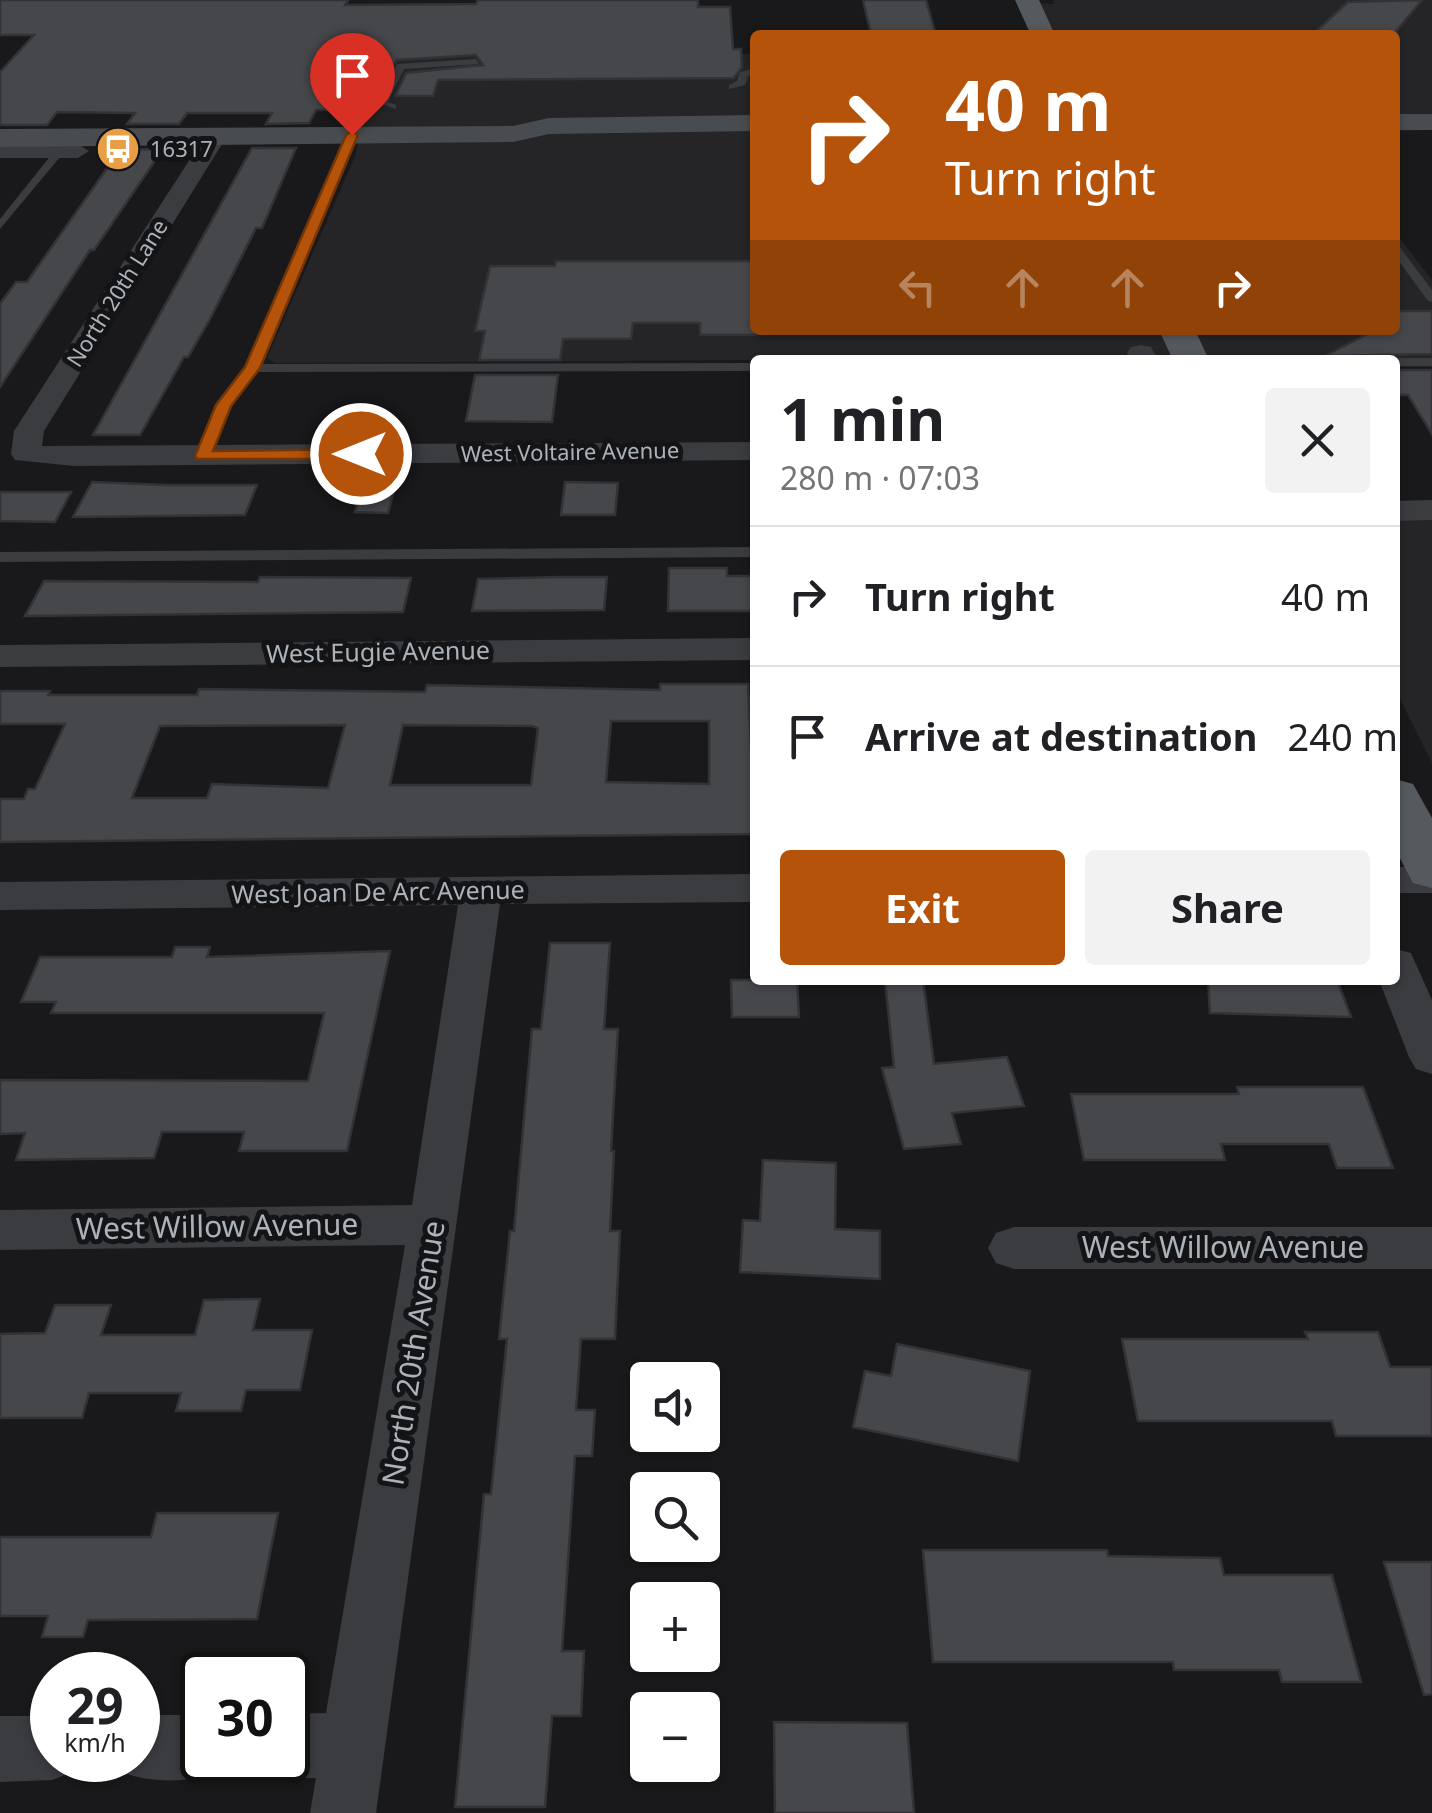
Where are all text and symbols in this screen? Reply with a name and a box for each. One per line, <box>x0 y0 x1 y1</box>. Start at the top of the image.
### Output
pin <box>310 33 395 136</box>
icon: arrive <box>325 48 380 103</box>
text: 40 m <box>945 56 1112 152</box>
icon: right <box>780 70 910 200</box>
bus stop icon: 16317 <box>95 126 141 172</box>
place label: 16317 <box>150 133 213 163</box>
text: Turn right <box>945 147 1156 208</box>
street label: North 20th Lane <box>59 213 174 372</box>
icon: left <box>890 260 945 315</box>
icon: ahead <box>995 260 1050 315</box>
icon: ahead <box>1100 260 1155 315</box>
icon: right <box>1205 260 1260 315</box>
text: 1 min <box>780 377 945 459</box>
button: close <box>1265 388 1370 493</box>
position arrow <box>309 402 413 506</box>
street label: West Voltaire Avenue <box>461 434 679 468</box>
text: 280 m · 07:03 <box>780 456 980 499</box>
icon: right <box>780 569 835 624</box>
text: Turn right <box>865 570 1055 622</box>
text: 40 m <box>1281 570 1370 622</box>
street label: West Eugie Avenue <box>266 632 490 670</box>
icon: arrive <box>780 709 835 764</box>
text: Arrive at destination <box>865 710 1257 762</box>
text: 240 m <box>1287 710 1398 762</box>
button: Exit <box>780 850 1065 965</box>
button: Share <box>1085 850 1370 965</box>
street label: West Joan De Arc Avenue <box>231 871 525 911</box>
street label: West Willow Avenue <box>75 1203 359 1248</box>
street label: North 20th Avenue <box>371 1218 454 1488</box>
street label: West Willow Avenue <box>1082 1226 1364 1267</box>
map controls <box>630 1362 720 1782</box>
button: sound <box>630 1362 720 1452</box>
button: search <box>630 1472 720 1562</box>
button: + <box>630 1582 720 1672</box>
speed limit sign: 30 <box>180 1652 310 1782</box>
text: 29 <box>66 1671 124 1739</box>
button: − <box>630 1692 720 1782</box>
text: km/h <box>64 1725 126 1759</box>

